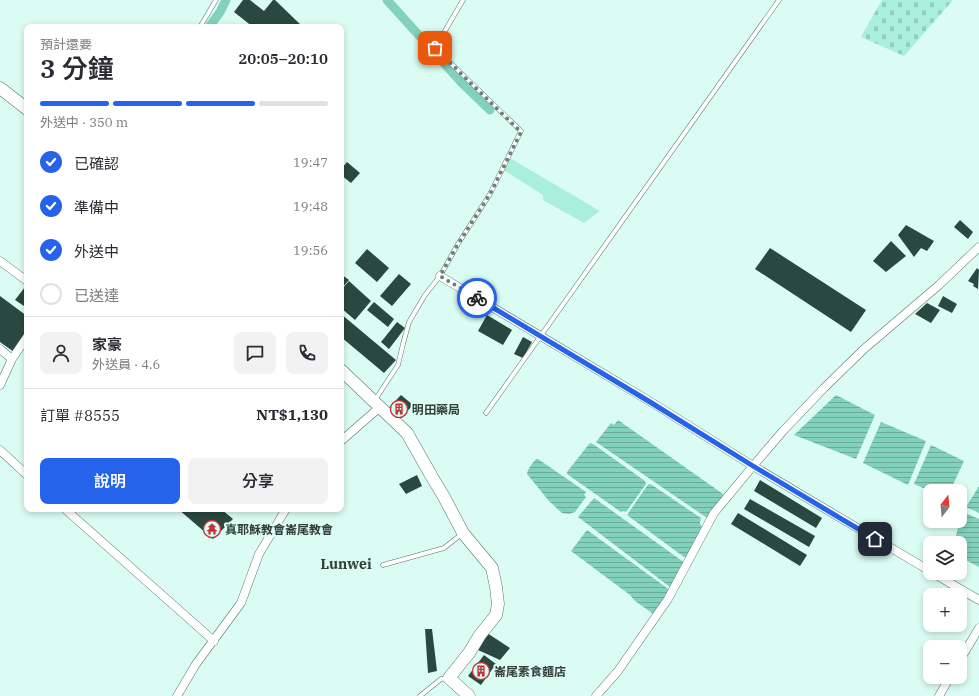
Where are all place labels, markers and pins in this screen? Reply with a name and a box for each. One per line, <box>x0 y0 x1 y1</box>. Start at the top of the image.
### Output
pin <box>418 31 452 65</box>
building icon: 明田藥局 <box>389 399 409 419</box>
place label: 明田藥局 <box>412 402 460 417</box>
temple icon: 真耶穌教會崙尾教會 <box>202 519 222 539</box>
place label: 真耶穌教會崙尾教會 <box>225 522 333 537</box>
pin <box>858 522 892 556</box>
building icon: 崙尾素食麵店 <box>471 661 491 681</box>
place label: 崙尾素食麵店 <box>494 664 566 679</box>

